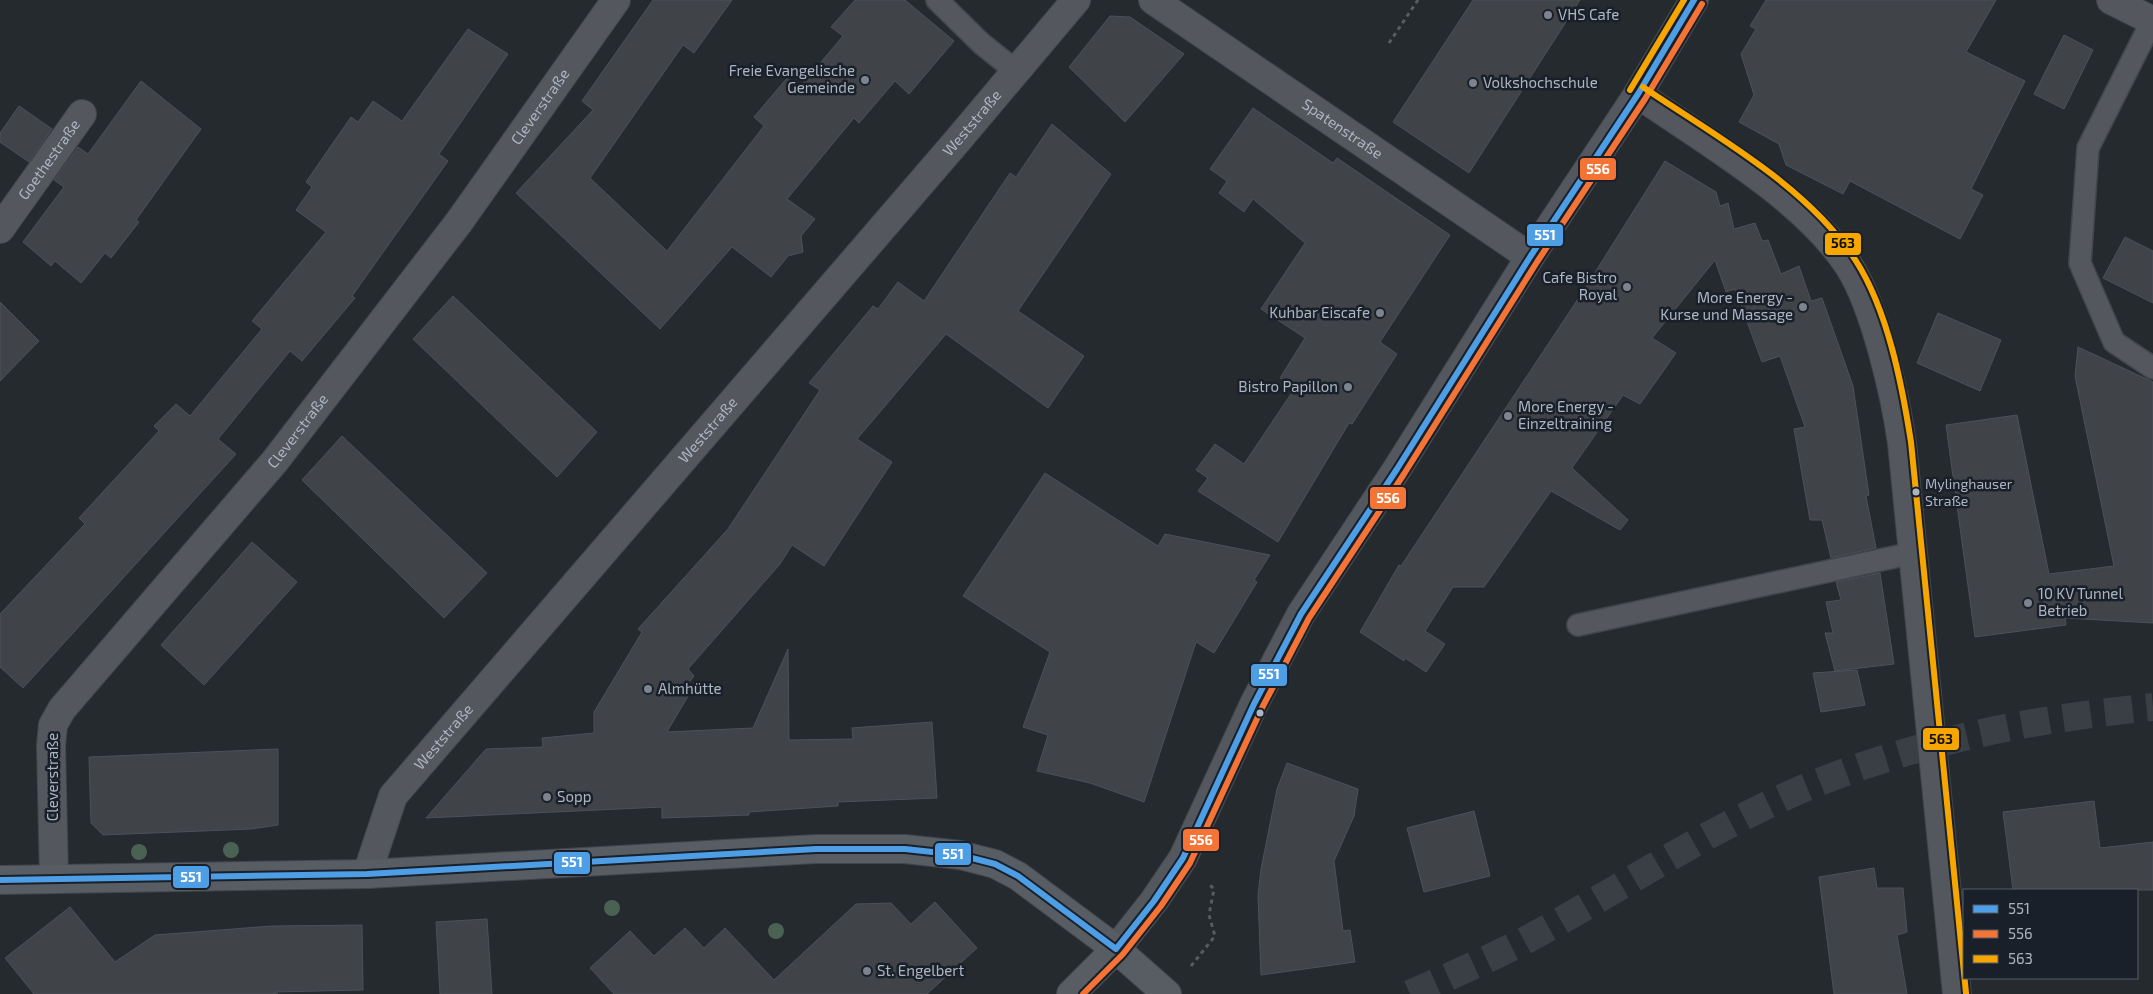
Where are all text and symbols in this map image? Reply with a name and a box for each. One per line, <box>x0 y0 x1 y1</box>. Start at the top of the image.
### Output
place label: VHS Cafe <box>1558 5 1619 23</box>
marker: VHS Cafe <box>1542 9 1554 21</box>
place label: Freie Evangelische Gemeinde <box>729 61 855 96</box>
street label: Cleverstraße <box>507 65 573 148</box>
place label: Volkshochschule <box>1483 73 1598 91</box>
marker: Freie Evangelische Gemeinde <box>859 74 871 86</box>
marker: Volkshochschule <box>1467 77 1479 89</box>
street label: Weststraße <box>938 86 1004 159</box>
street label: Spatenstraße <box>1299 94 1387 162</box>
street label: Goethestraße <box>14 116 83 203</box>
line badge: 556 <box>1579 157 1617 181</box>
text: 556 <box>1586 160 1610 177</box>
line badge: 551 <box>1526 223 1564 247</box>
text: 551 <box>1534 226 1556 243</box>
line badge: 563 <box>1824 232 1862 256</box>
text: 563 <box>1831 234 1855 251</box>
place label: Cafe Bistro Royal <box>1543 268 1618 303</box>
marker: Cafe Bistro Royal <box>1621 281 1633 293</box>
place label: More Energy - Kurse und Massage <box>1660 288 1793 323</box>
marker: More Energy - Kurse und Massage <box>1797 301 1809 313</box>
place label: Kuhbar Eiscafe <box>1269 303 1370 321</box>
marker: Kuhbar Eiscafe <box>1374 307 1386 319</box>
place label: Bistro Papillon <box>1238 377 1338 395</box>
marker: Bistro Papillon <box>1342 381 1354 393</box>
street label: Cleverstraße <box>263 390 331 471</box>
street label: Weststraße <box>674 393 741 466</box>
place label: More Energy - Einzeltraining <box>1518 397 1614 432</box>
marker: More Energy - Einzeltraining <box>1502 410 1514 422</box>
place label: Mylinghauser Straße <box>1925 475 2013 509</box>
line badge: 556 <box>1369 486 1407 510</box>
marker: Mylinghauser Straße <box>1911 487 1921 497</box>
text: 556 <box>1376 489 1400 506</box>
place label: 10 KV Tunnel Betrieb <box>2038 584 2123 619</box>
marker: 10 KV Tunnel Betrieb <box>2022 597 2034 609</box>
line badge: 551 <box>1250 663 1288 687</box>
text: 551 <box>1258 665 1280 682</box>
place label: Almhütte <box>658 679 722 697</box>
marker: Almhütte <box>642 683 654 695</box>
street label: Weststraße <box>410 700 476 773</box>
unlabelled marker <box>1255 708 1265 718</box>
line badge: 563 <box>1922 727 1960 751</box>
text: 563 <box>1929 730 1953 747</box>
street label: Cleverstraße <box>43 733 61 821</box>
place label: Sopp <box>557 787 591 805</box>
marker: Sopp <box>541 791 553 803</box>
line badge: 556 <box>1182 828 1220 852</box>
text: 556 <box>1189 831 1213 848</box>
line badge: 551 <box>934 842 972 866</box>
text: 551 <box>942 845 964 862</box>
line badge: 551 <box>553 851 591 875</box>
text: 551 <box>561 853 583 870</box>
line badge: 551 <box>172 865 210 889</box>
text: 551 <box>180 868 202 885</box>
legend <box>1963 889 2138 979</box>
text: 551 <box>2008 899 2030 917</box>
text: 556 <box>2008 924 2033 942</box>
text: 563 <box>2008 949 2033 967</box>
place label: St. Engelbert <box>877 961 964 979</box>
marker: St. Engelbert <box>861 965 873 977</box>

